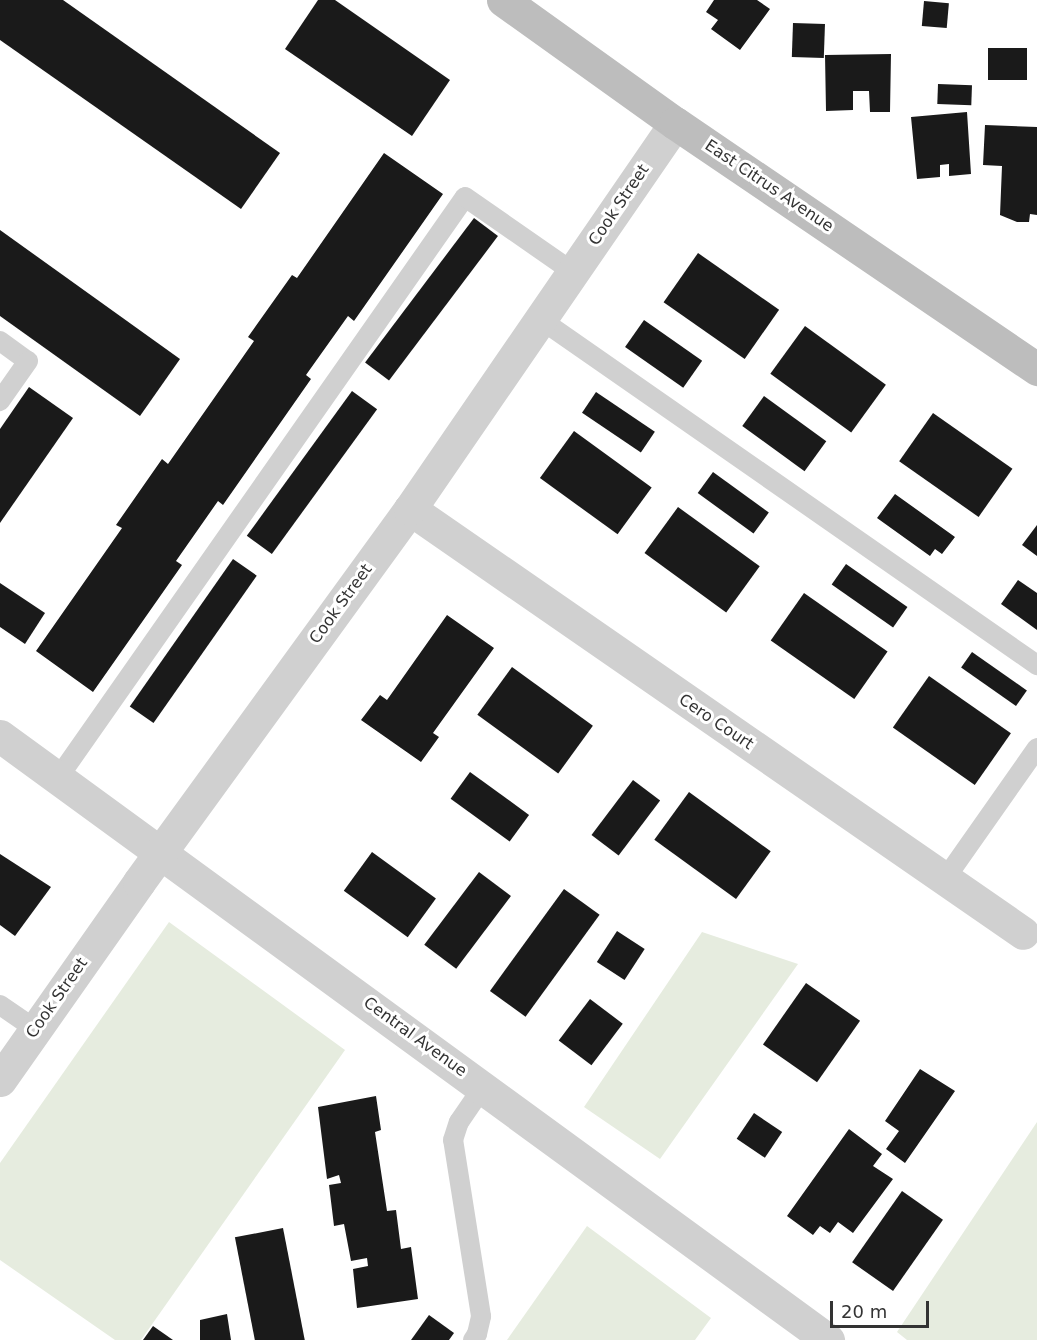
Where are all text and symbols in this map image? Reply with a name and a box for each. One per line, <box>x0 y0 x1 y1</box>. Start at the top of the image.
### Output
street label: East Citrus Avenue <box>701 136 837 236</box>
street label: Cook Street <box>585 161 653 249</box>
street label: Cook Street <box>306 560 376 648</box>
street label: Cero Court <box>675 690 757 754</box>
street label: Cook Street <box>22 954 92 1042</box>
street label: Central Avenue <box>360 993 470 1081</box>
scale bar <box>833 1289 932 1327</box>
text: 20 m <box>841 1301 887 1322</box>

